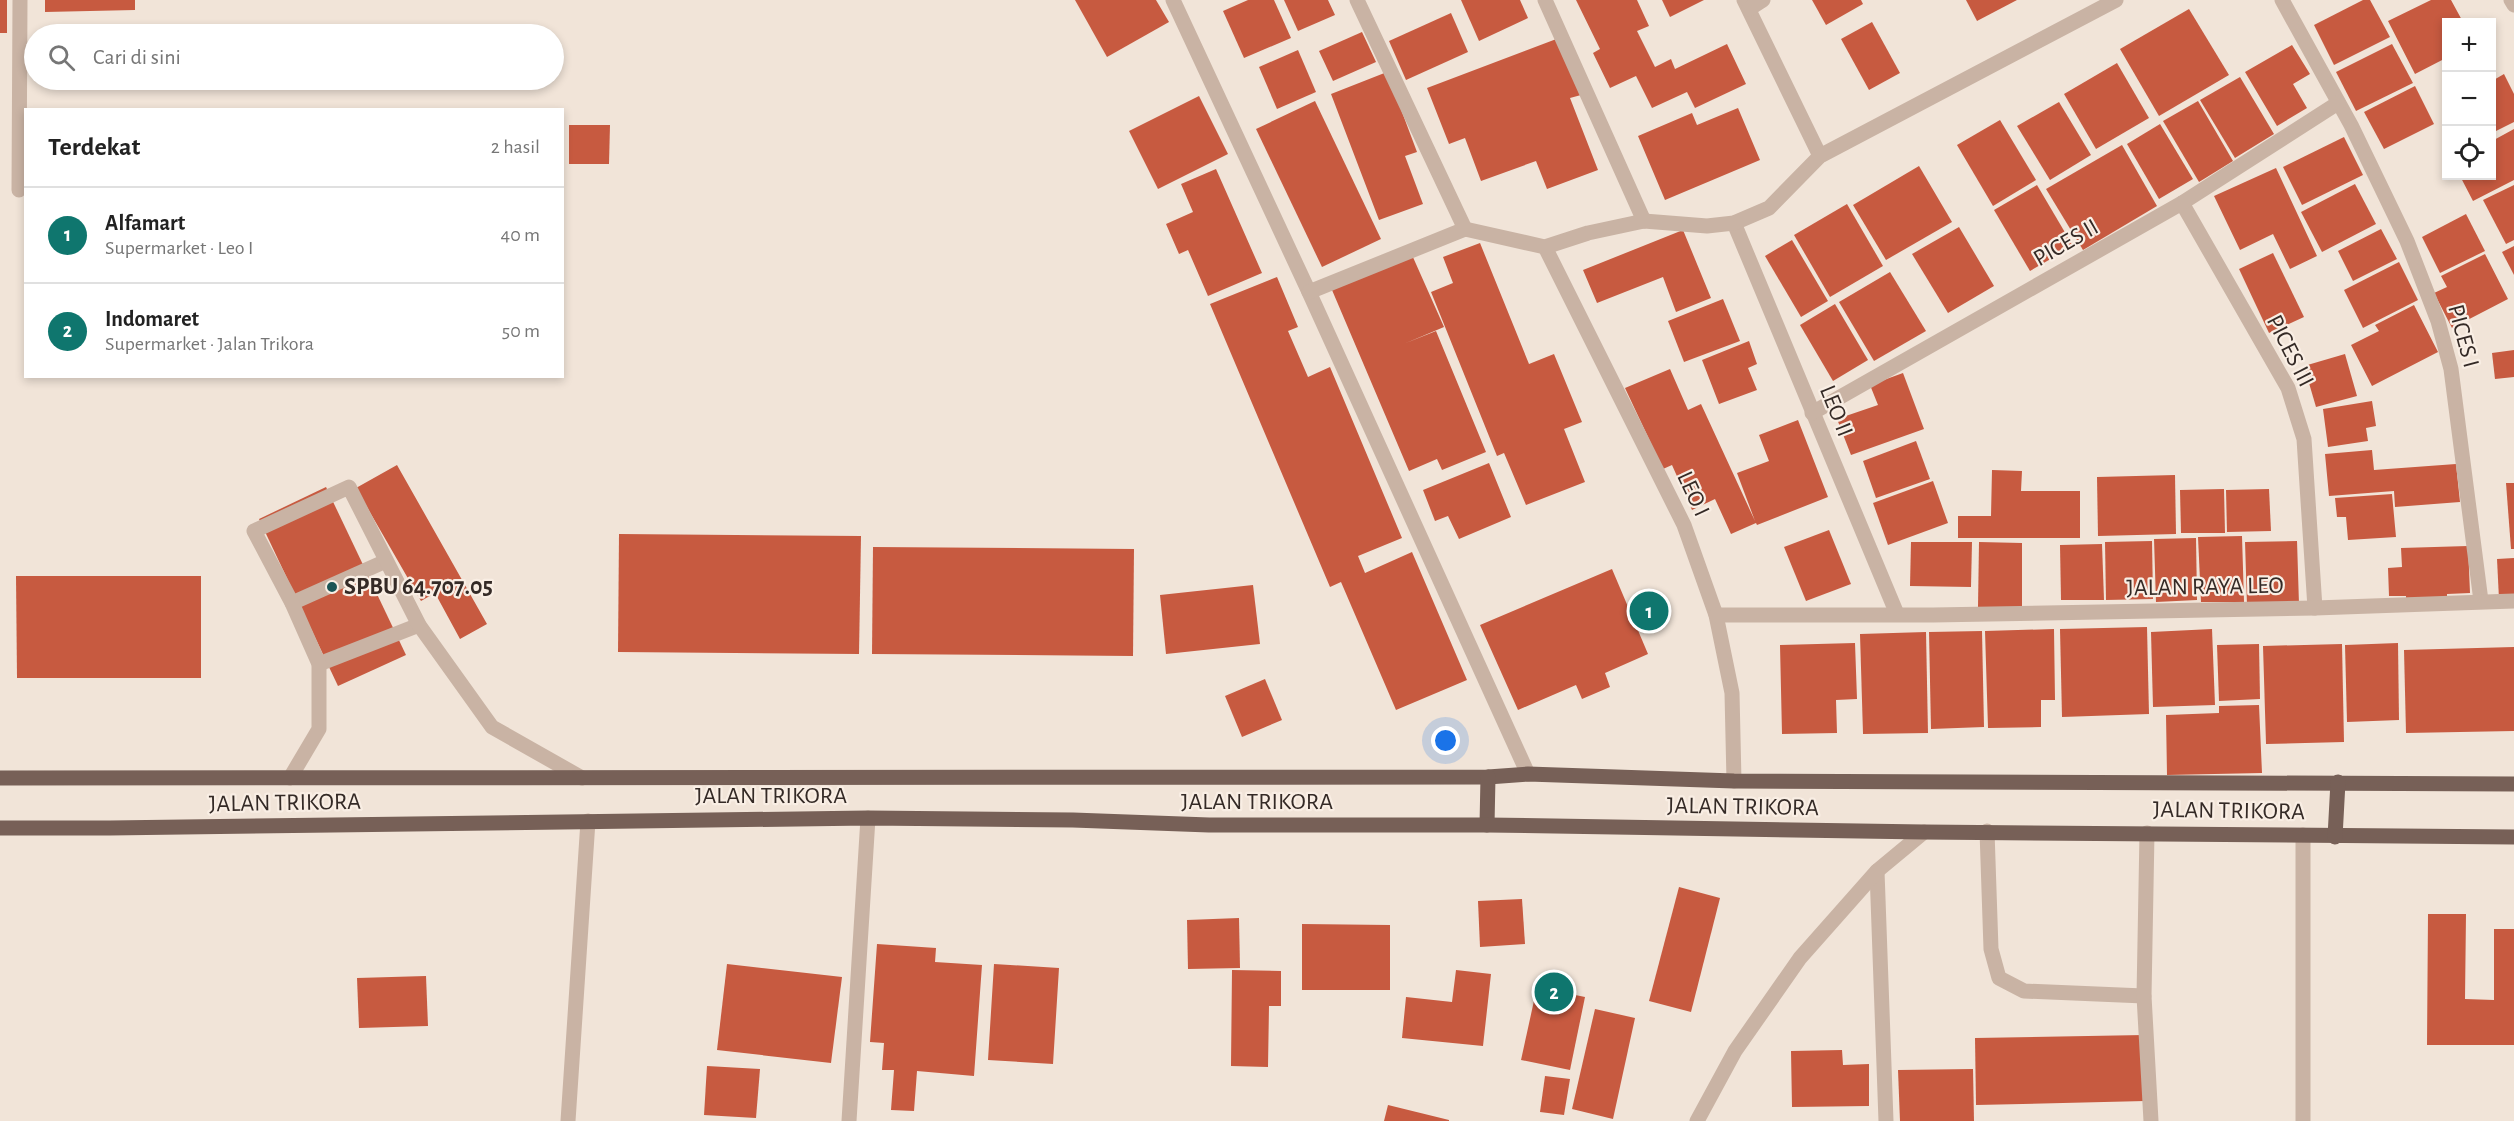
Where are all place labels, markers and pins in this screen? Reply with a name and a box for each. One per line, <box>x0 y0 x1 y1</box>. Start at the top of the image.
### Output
place label: SPBU 64.707.05 <box>344 575 493 599</box>
marker: SPBU 64.707.05 <box>325 580 339 594</box>
pin: 1 <box>1630 588 1668 634</box>
pin: 2 <box>1534 970 1574 1014</box>

